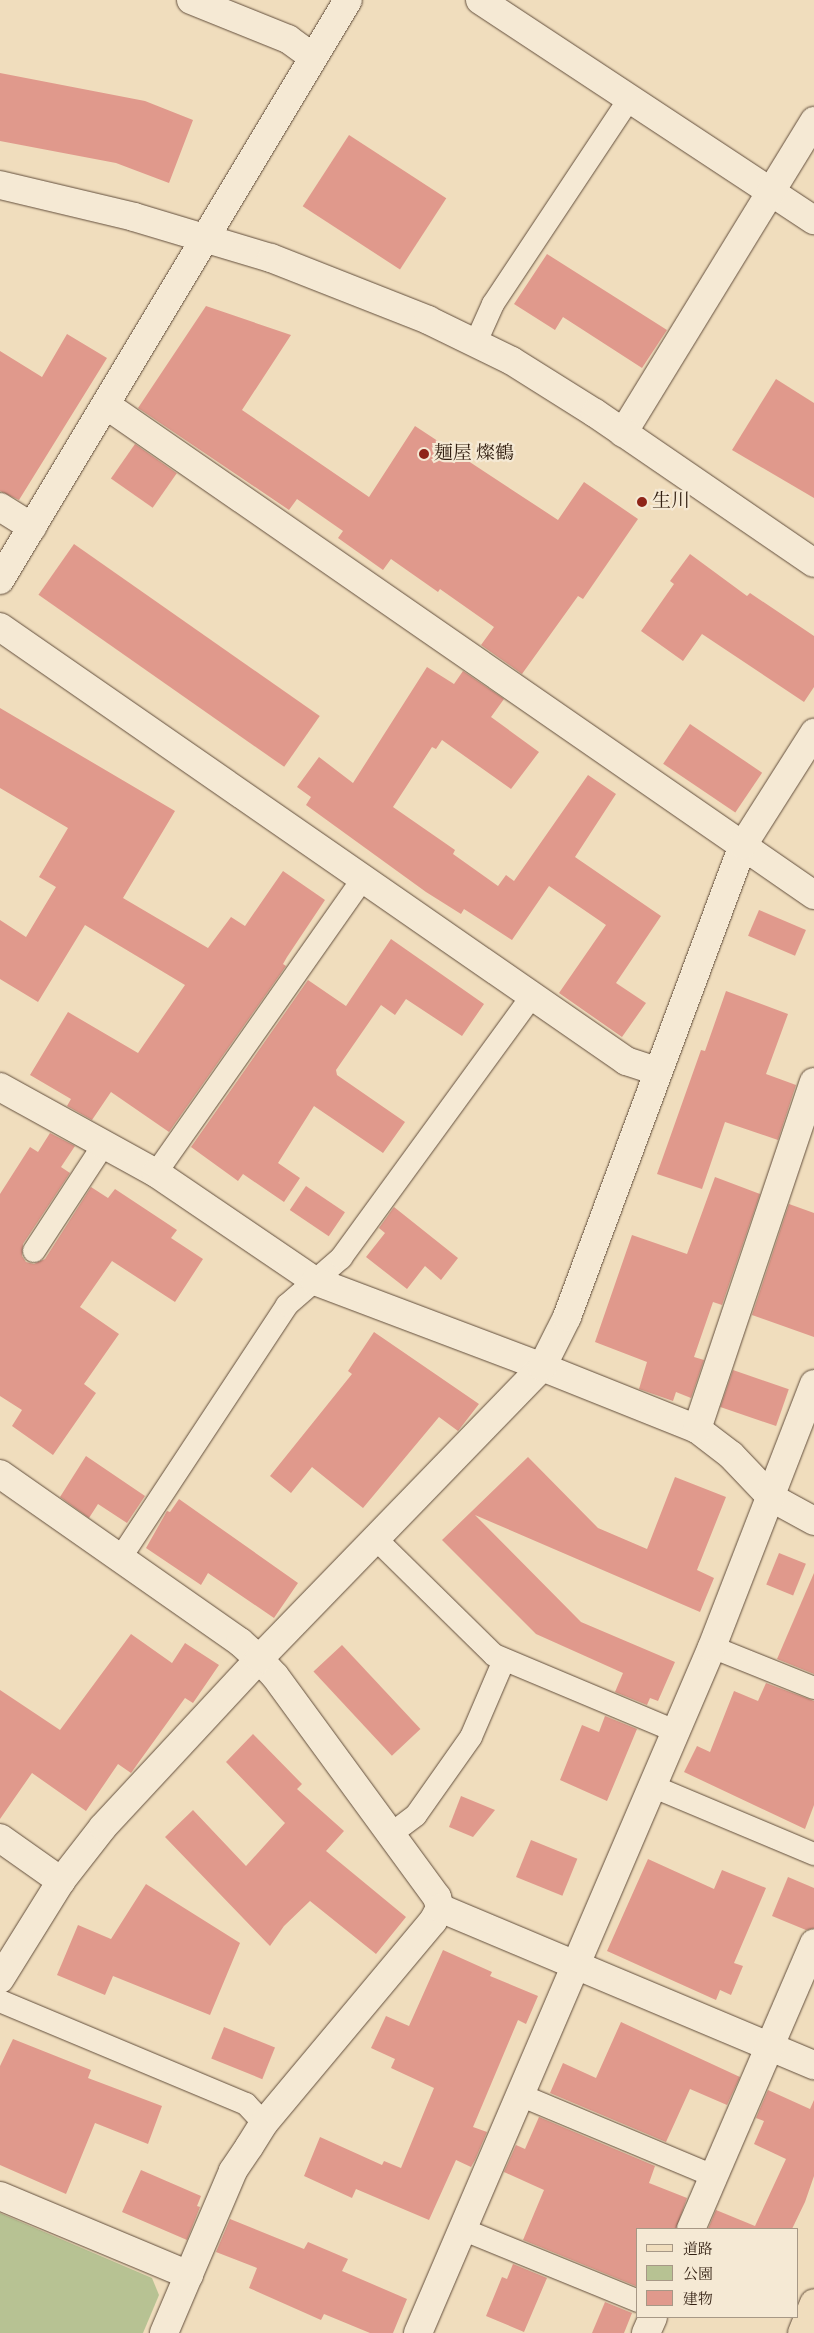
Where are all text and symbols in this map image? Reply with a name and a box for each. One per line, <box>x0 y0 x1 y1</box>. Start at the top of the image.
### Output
place label: 麺屋 燦鶴 <box>434 443 514 465</box>
marker: 麺屋 燦鶴 <box>418 448 430 460</box>
place label: 生川 <box>652 491 690 513</box>
marker: 生川 <box>636 496 648 508</box>
legend <box>636 2228 799 2318</box>
text: 道路 <box>683 2240 713 2259</box>
text: 公園 <box>683 2265 713 2284</box>
text: 建物 <box>683 2290 713 2309</box>

